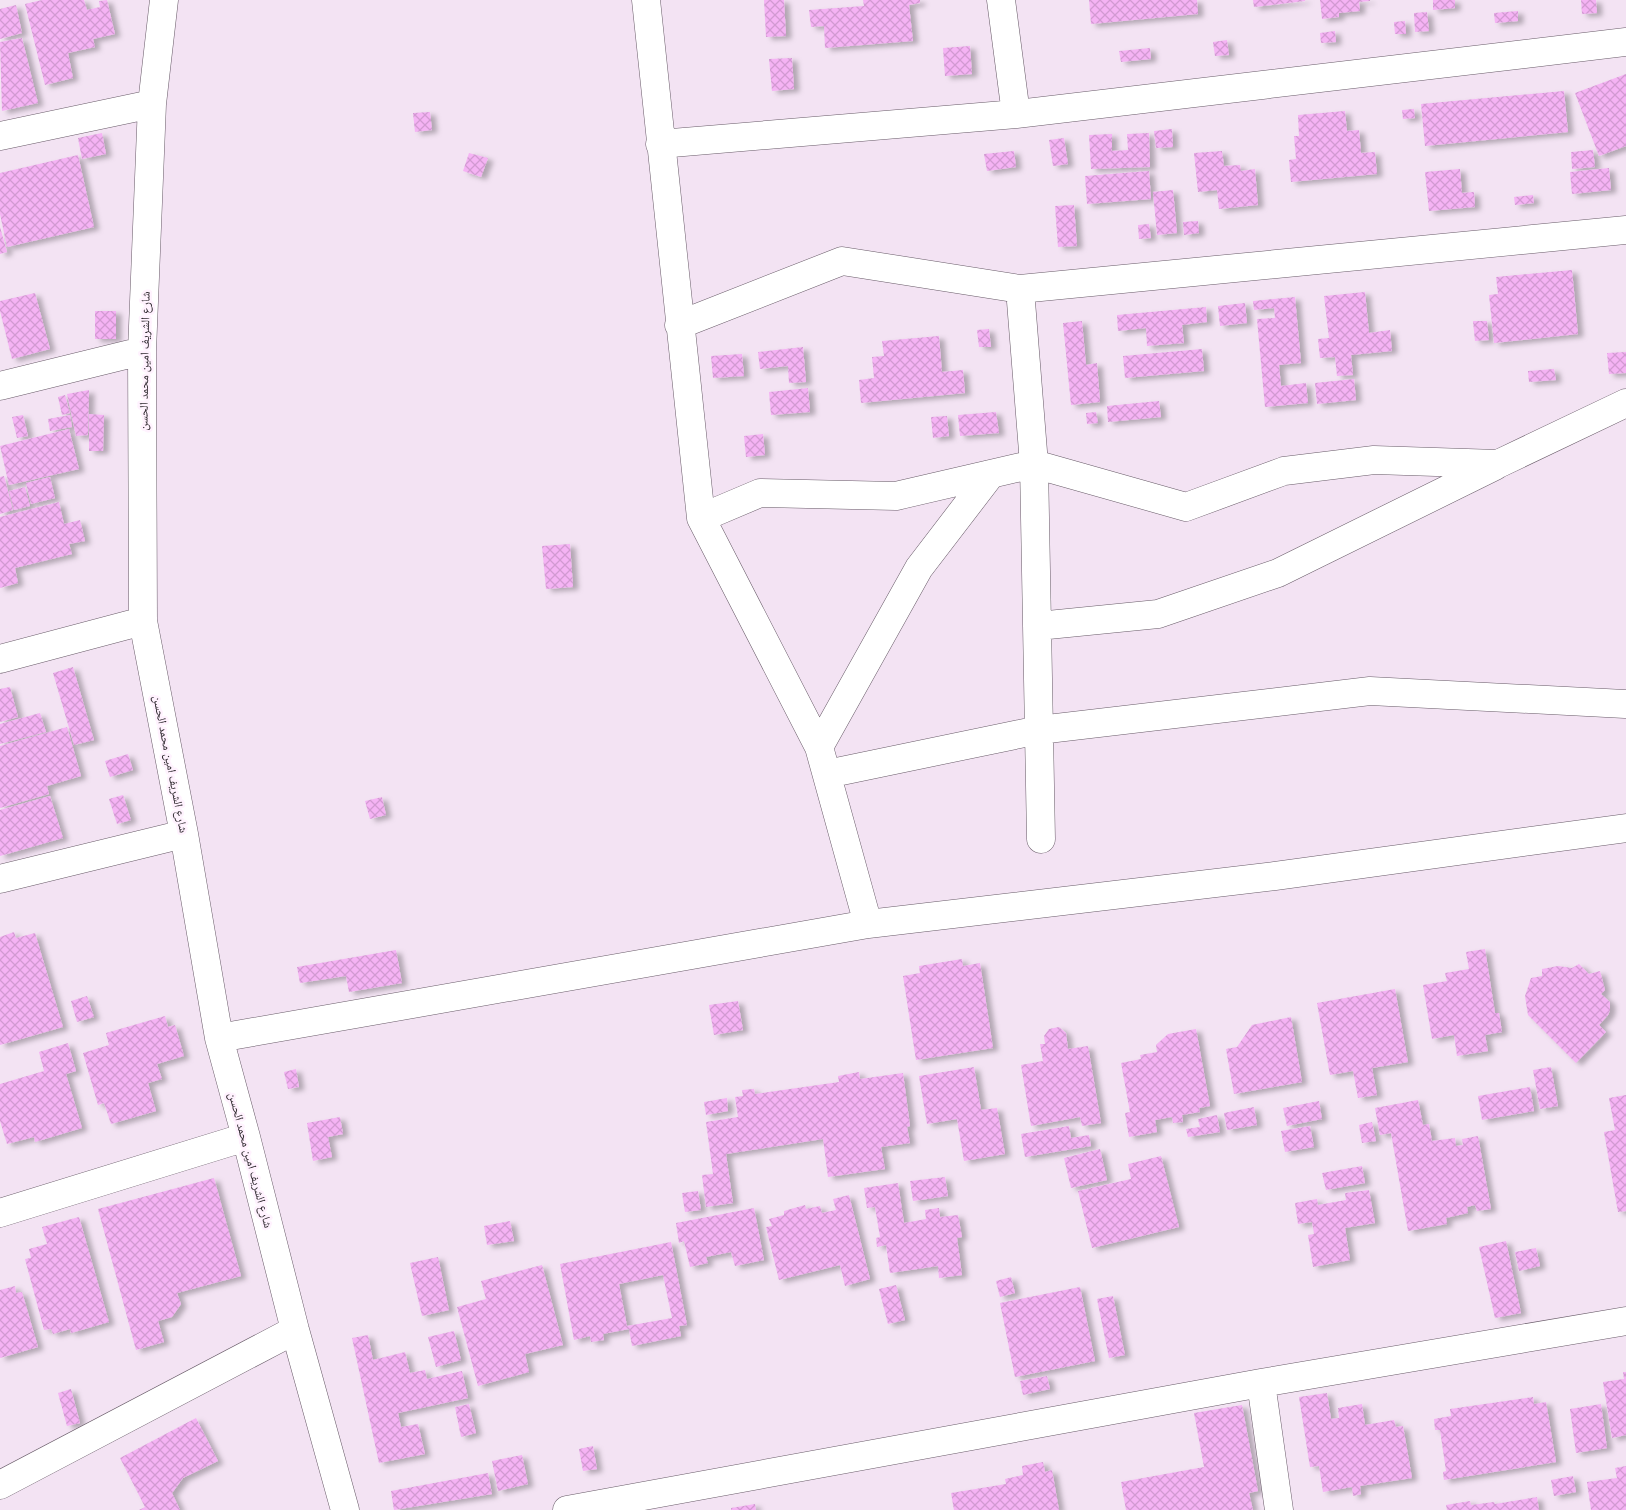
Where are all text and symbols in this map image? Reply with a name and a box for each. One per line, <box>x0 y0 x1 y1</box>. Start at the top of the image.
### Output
street label: شارع الشريف امين محمد الحسن <box>135 291 154 431</box>
street label: شارع الشريف امين محمد الحسن <box>149 694 192 834</box>
street label: شارع الشريف امين محمد الحسن <box>225 1091 276 1230</box>

